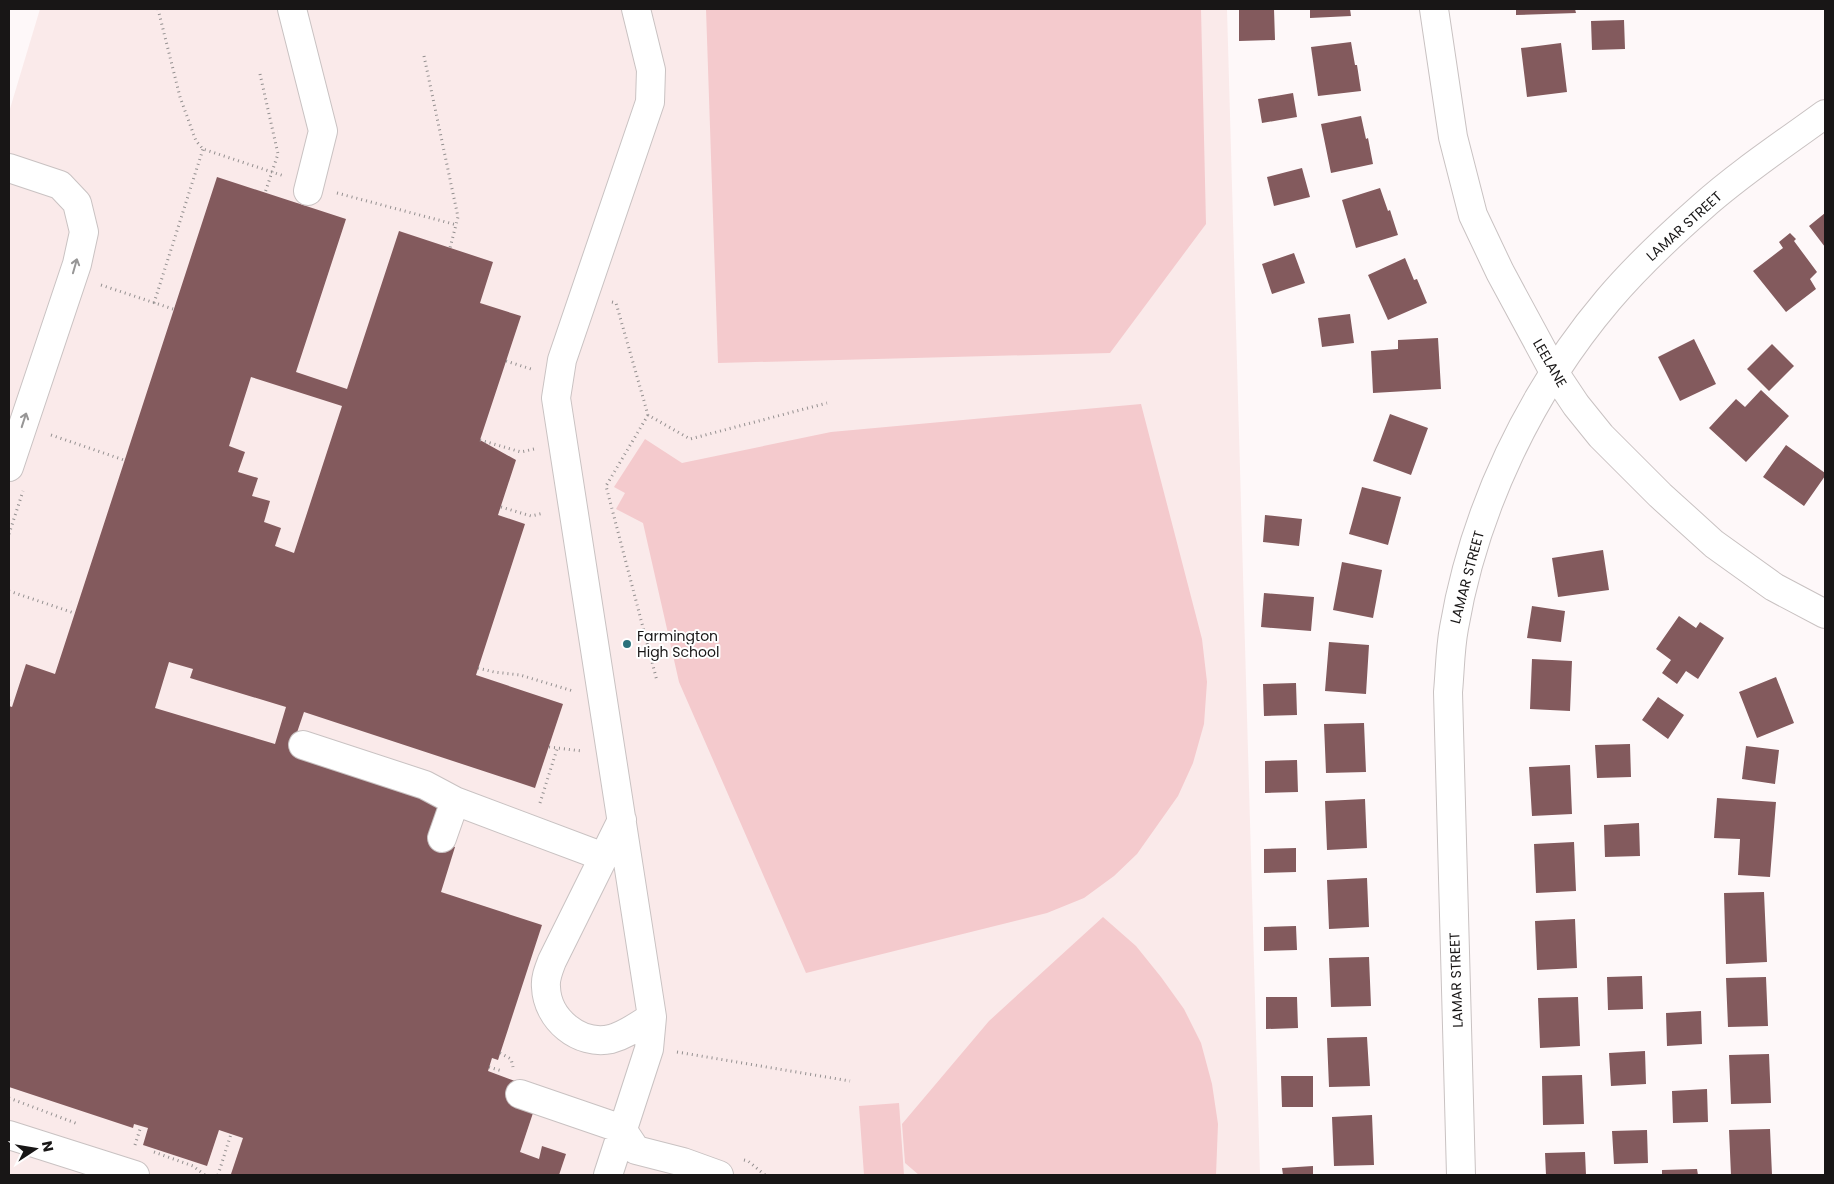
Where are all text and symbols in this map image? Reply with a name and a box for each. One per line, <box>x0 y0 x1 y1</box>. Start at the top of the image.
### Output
street label: LAMAR STREET <box>1642 186 1726 265</box>
one-way arrow <box>71 259 81 275</box>
street label: LEELANE <box>1528 335 1572 391</box>
one-way arrow <box>20 413 29 429</box>
street label: LAMAR STREET <box>1445 528 1489 626</box>
place label: Farmington High School <box>637 626 719 662</box>
marker: Farmington High School <box>621 638 633 650</box>
street label: LAMAR STREET <box>1444 932 1468 1028</box>
north arrow <box>10 1124 60 1174</box>
text: N <box>37 1139 59 1154</box>

